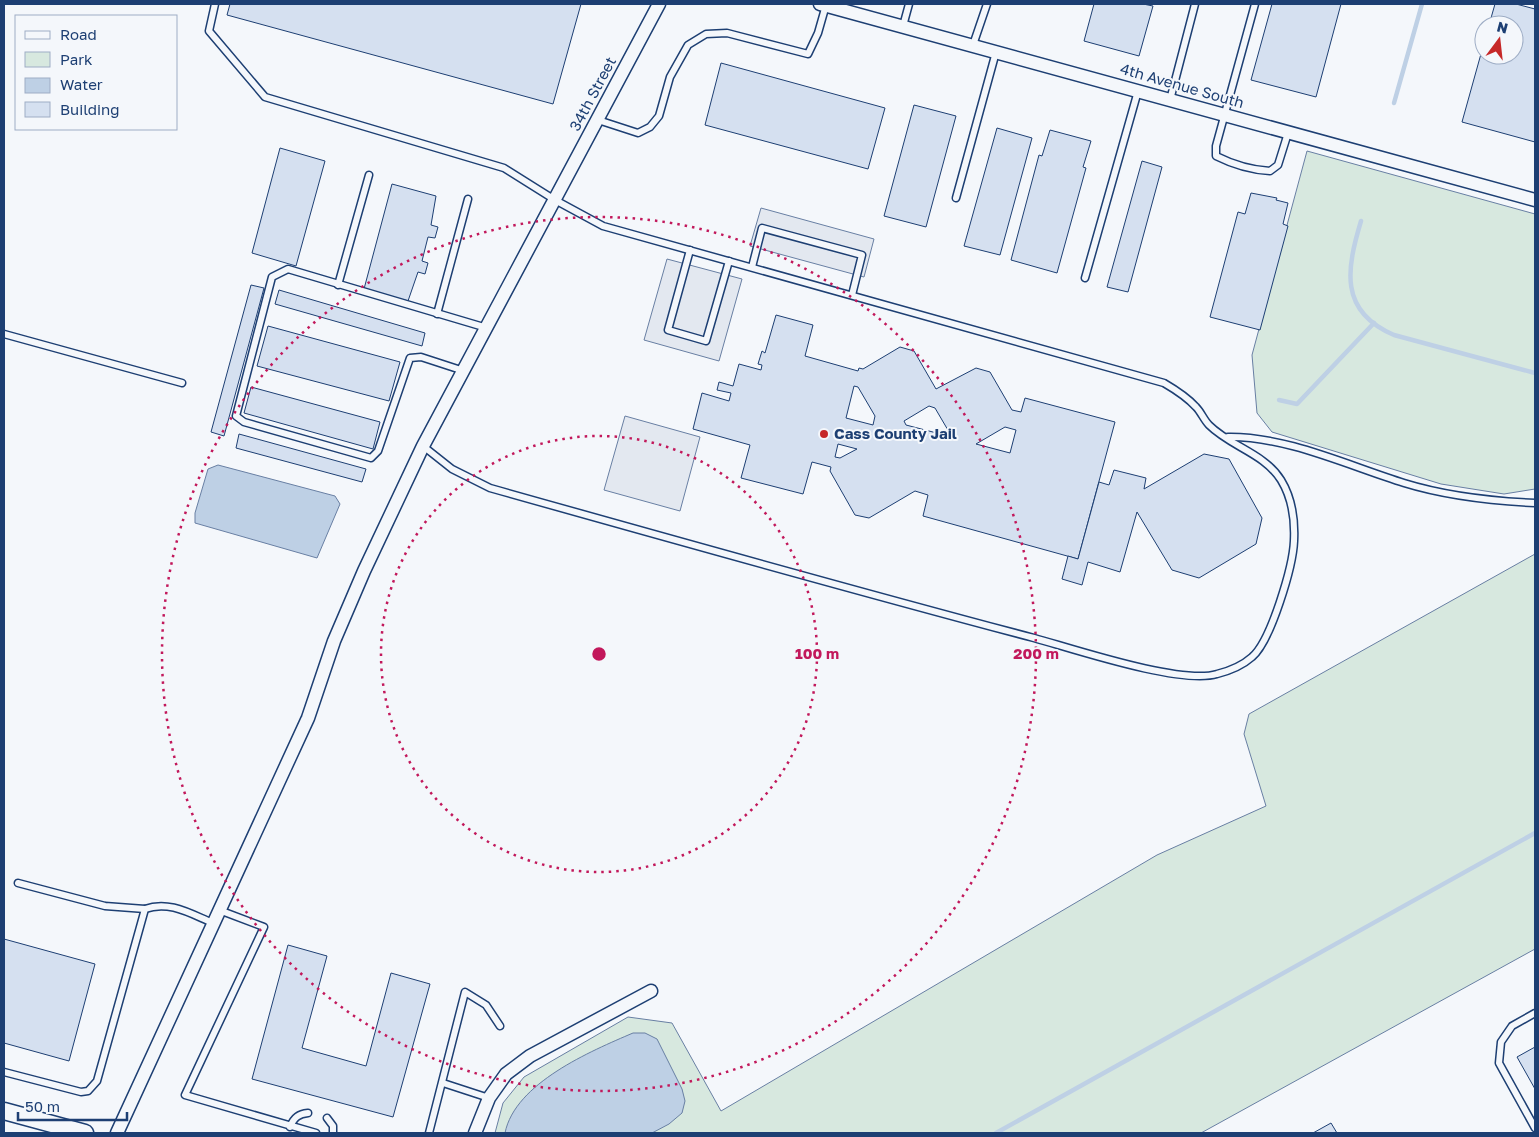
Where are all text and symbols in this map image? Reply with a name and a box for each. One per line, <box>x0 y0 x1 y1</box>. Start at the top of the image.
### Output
legend <box>15 15 178 130</box>
north arrow <box>1474 15 1524 65</box>
text: N <box>1495 17 1510 37</box>
text: Road <box>60 25 97 43</box>
text: Park <box>60 50 93 68</box>
street label: 34th Street <box>565 53 619 134</box>
street label: 4th Avenue South <box>1118 59 1246 111</box>
text: Water <box>60 75 103 93</box>
text: Building <box>60 100 120 118</box>
place label: Cass County Jail <box>834 424 957 442</box>
marker: Cass County Jail <box>818 428 830 440</box>
text: 100 m <box>795 644 839 662</box>
text: 200 m <box>1013 644 1059 662</box>
centre of rings <box>590 645 608 663</box>
scale bar <box>18 1090 126 1122</box>
text: 50 m <box>25 1097 60 1115</box>

